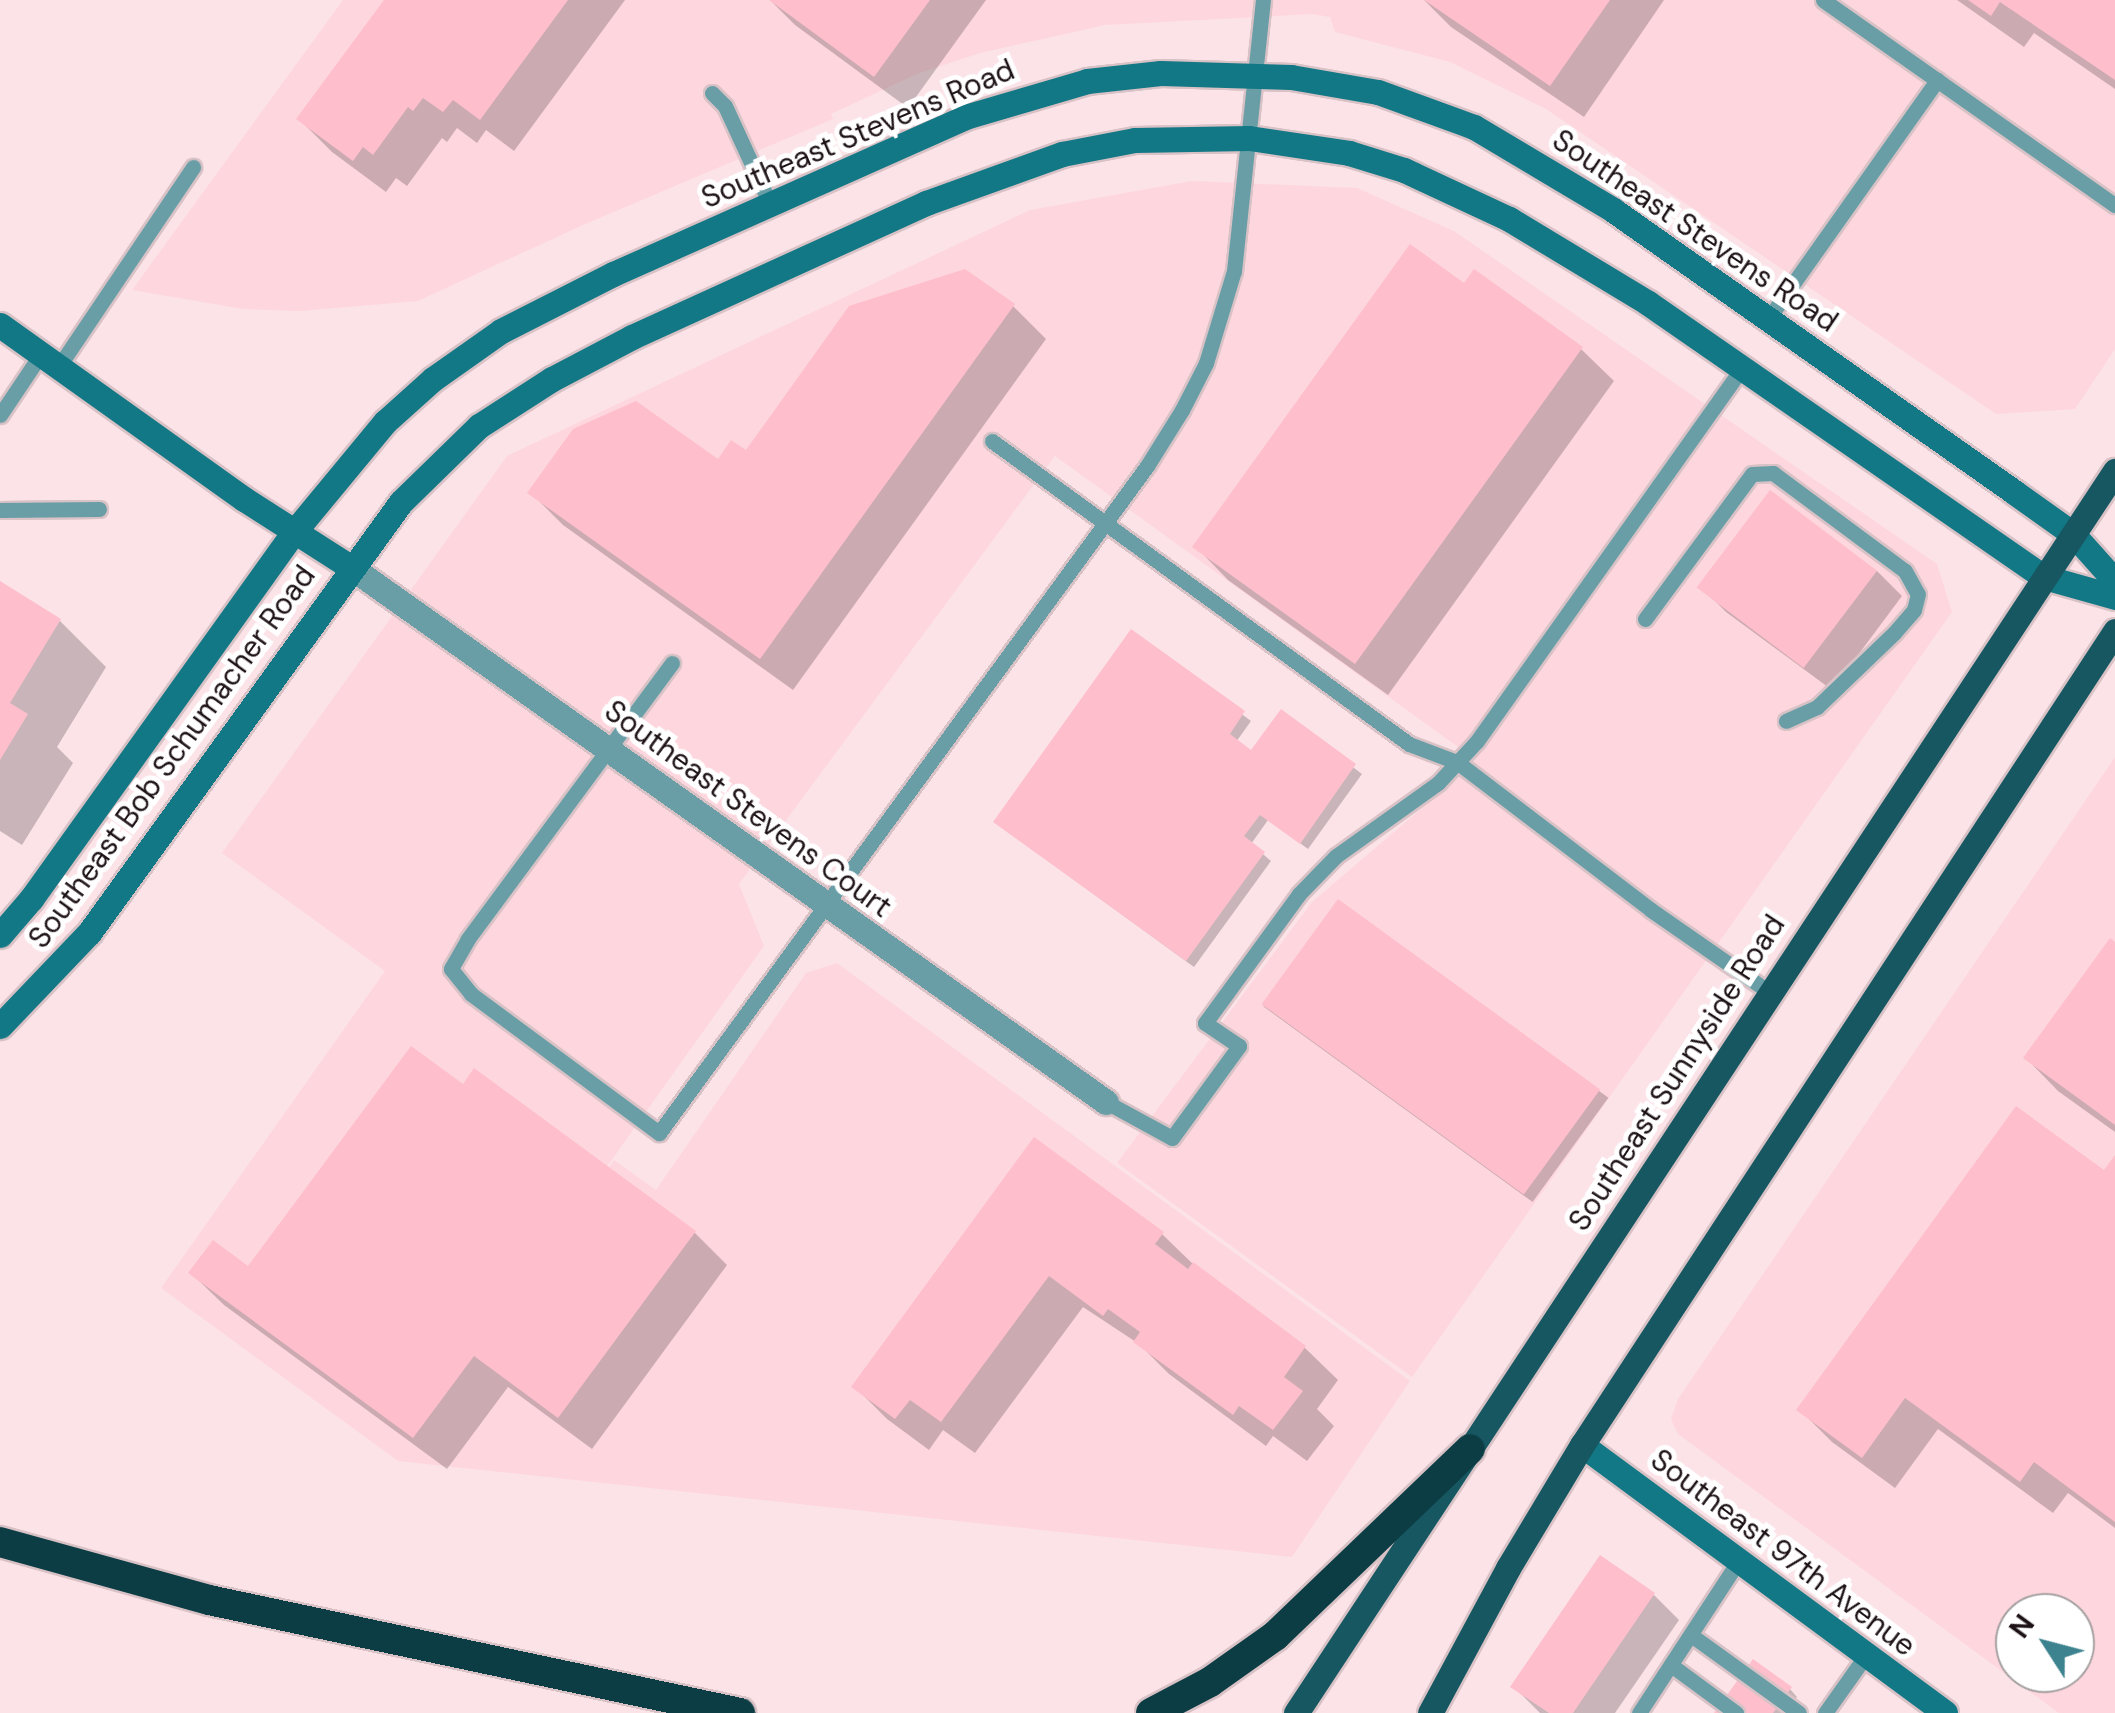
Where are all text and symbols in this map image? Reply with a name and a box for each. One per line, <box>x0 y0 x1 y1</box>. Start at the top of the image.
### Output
street label: Southeast Stevens Road <box>696 52 1020 216</box>
street label: Southeast Stevens Road <box>1546 122 1844 340</box>
street label: Southeast Bob Schumacher Road <box>21 559 323 955</box>
street label: Southeast Stevens Court <box>598 693 898 925</box>
street label: Southeast Sunnyside Road <box>1561 908 1793 1238</box>
street label: Southeast 97th Avenue <box>1644 1442 1922 1664</box>
north arrow <box>1995 1593 2095 1693</box>
text: N <box>2001 1607 2043 1645</box>

